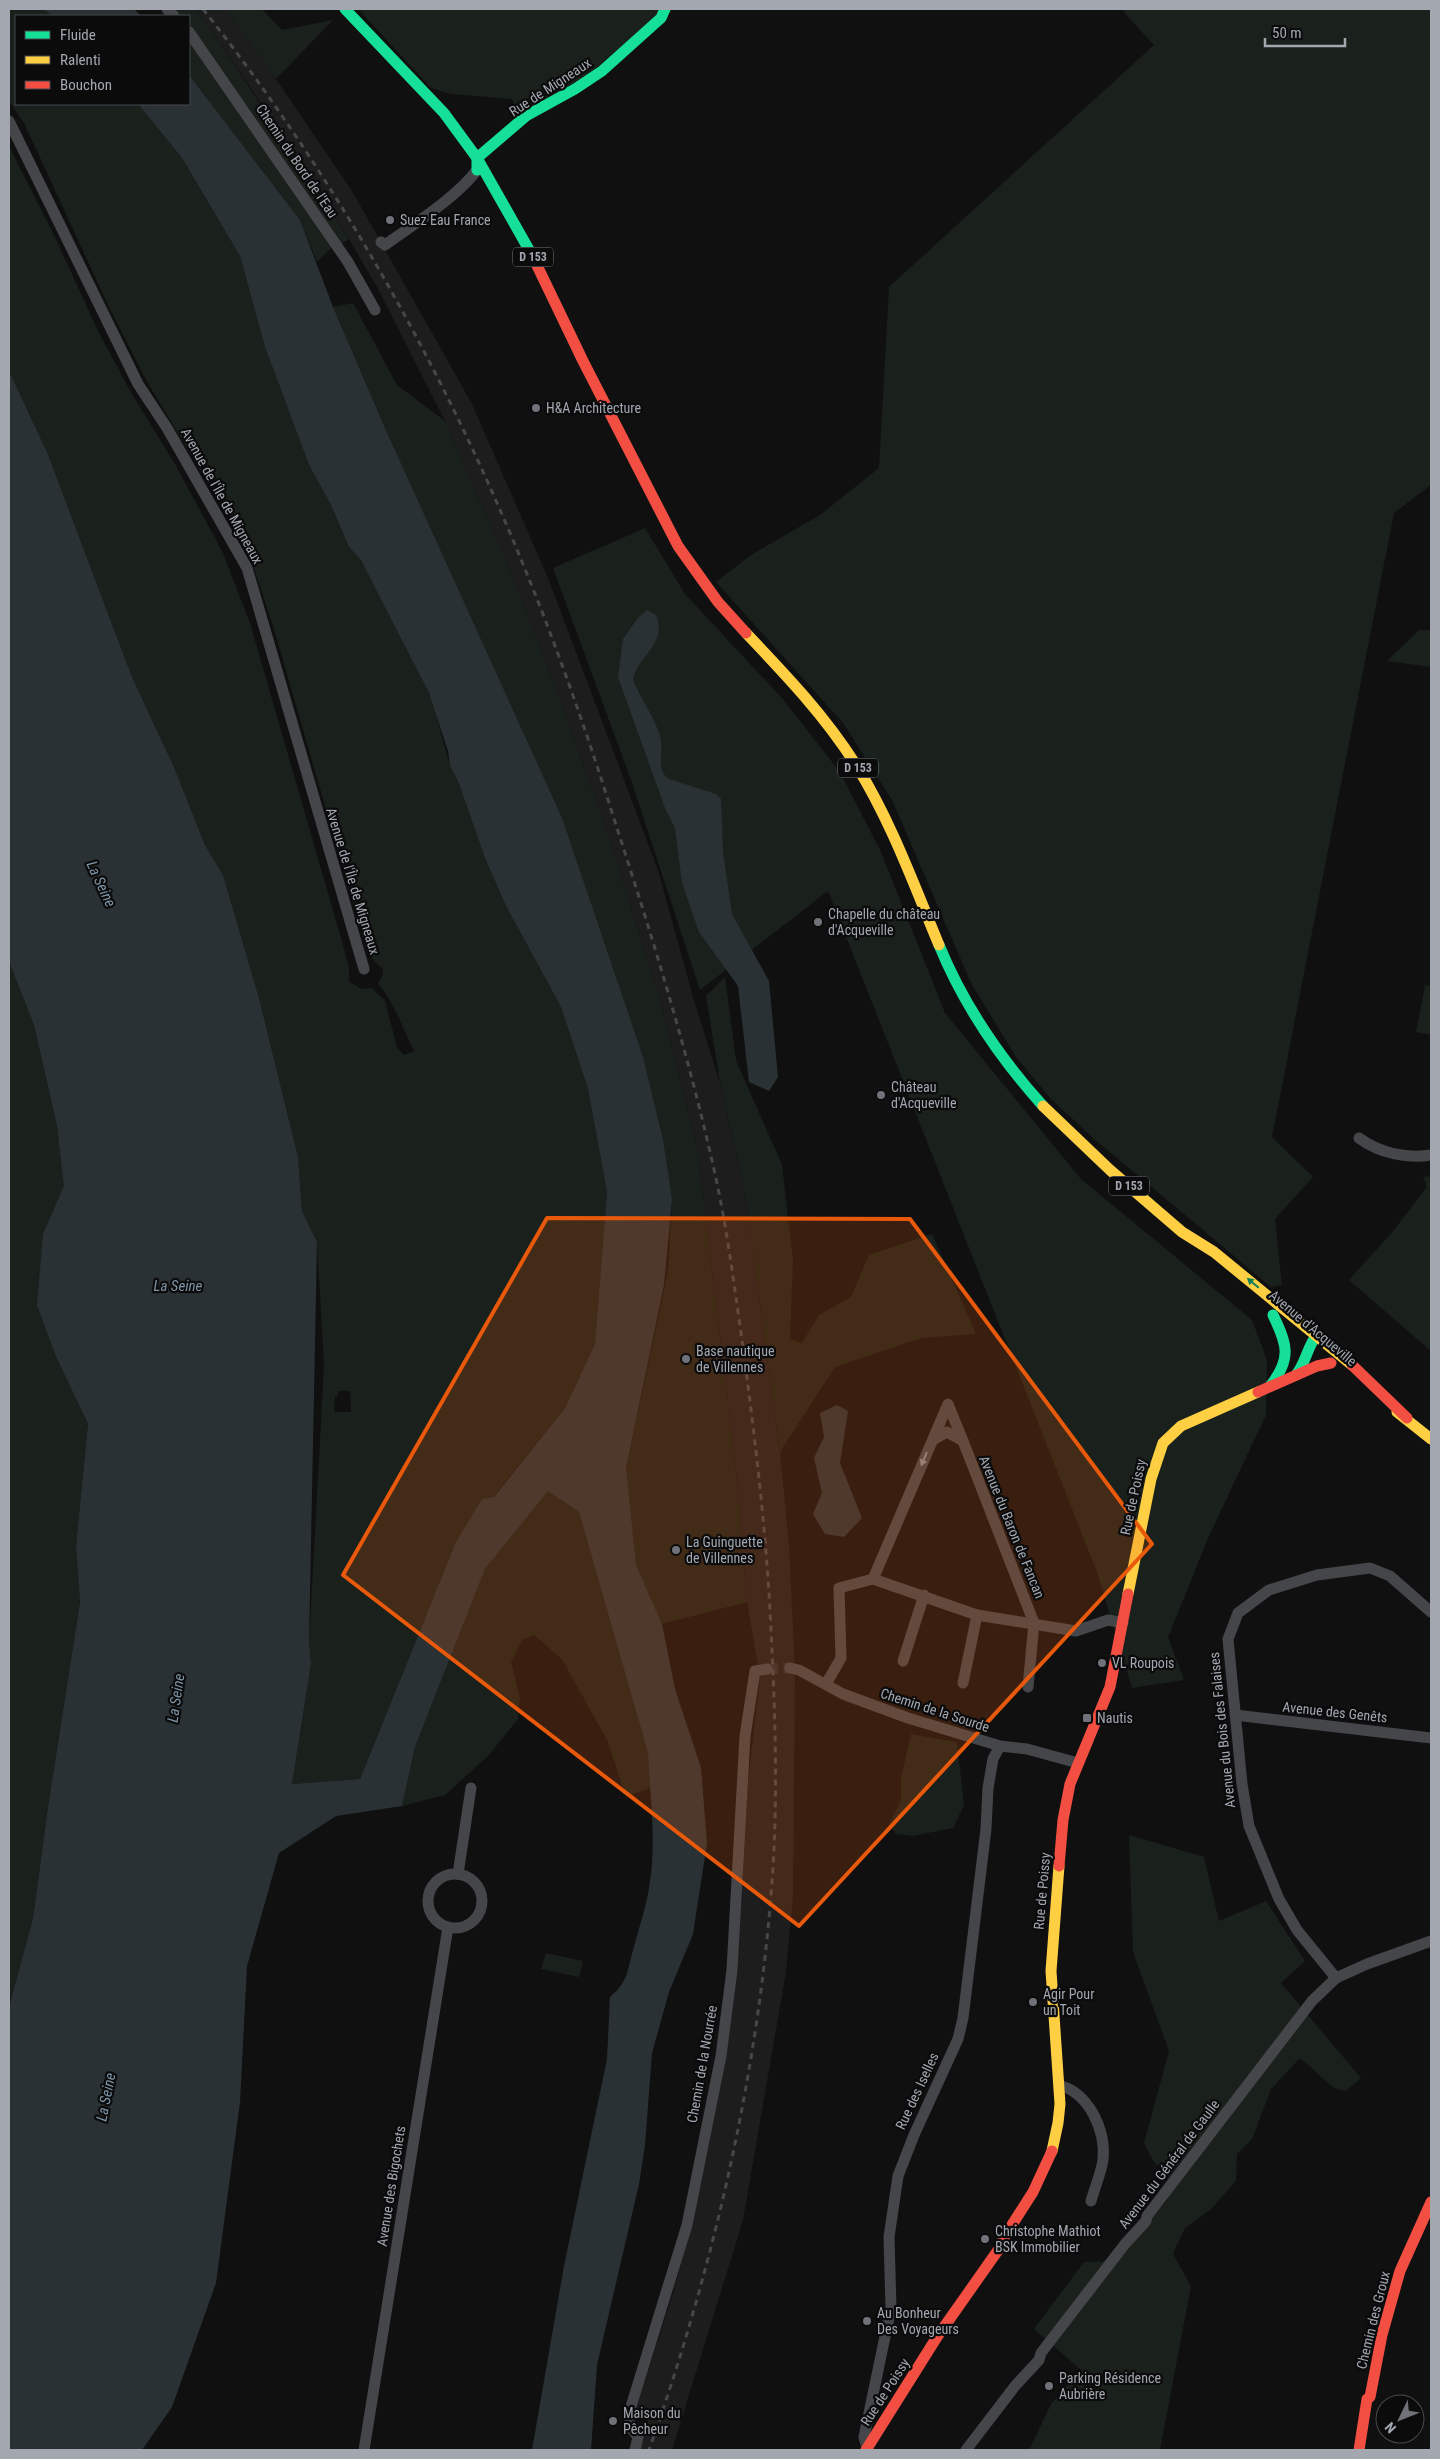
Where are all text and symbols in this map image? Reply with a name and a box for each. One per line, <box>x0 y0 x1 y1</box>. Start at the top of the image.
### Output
legend <box>15 15 190 105</box>
scale bar <box>1265 15 1345 47</box>
text: 50 m <box>1272 24 1302 42</box>
text: Fluide <box>60 26 96 44</box>
text: Ralenti <box>60 51 101 69</box>
street label: Rue de Migneaux <box>506 55 594 119</box>
text: Bouchon <box>60 76 112 94</box>
street label: Chemin du Bord de l'Eau <box>253 101 341 221</box>
place label: Suez Eau France <box>400 212 491 228</box>
marker: Suez Eau France <box>384 214 396 226</box>
road number: D 153 <box>513 248 553 266</box>
place label: H&A Architecture <box>546 400 641 416</box>
marker: H&A Architecture <box>530 402 542 414</box>
street label: Avenue de l'Île de Migneaux <box>178 425 267 567</box>
road number: D 153 <box>838 758 878 778</box>
street label: Avenue de l'Île de Migneaux <box>323 805 384 956</box>
water label: La Seine <box>83 858 120 910</box>
place label: Chapelle du château d'Acqueville <box>828 906 940 938</box>
marker: Chapelle du château d'Acqueville <box>812 916 824 928</box>
place label: Château d'Acqueville <box>891 1079 957 1111</box>
marker: Château d'Acqueville <box>875 1089 887 1101</box>
road number: D 153 <box>1109 1176 1149 1196</box>
water label: La Seine <box>154 1277 203 1295</box>
one-way arrow <box>1247 1278 1259 1289</box>
street label: Avenue d'Acqueville <box>1266 1287 1360 1369</box>
place label: Base nautique de Villennes <box>696 1343 775 1375</box>
marker: Base nautique de Villennes <box>680 1353 692 1365</box>
one-way arrow <box>920 1452 928 1467</box>
street label: Avenue du Baron de Fancan <box>976 1453 1048 1601</box>
street label: Rue de Poissy <box>1117 1457 1149 1536</box>
place label: La Guinguette de Villennes <box>686 1534 763 1566</box>
marker: La Guinguette de Villennes <box>670 1544 682 1556</box>
street label: Avenue du Bois des Falaises <box>1206 1651 1238 1809</box>
place label: VL Roupois <box>1112 1655 1174 1671</box>
marker: VL Roupois <box>1096 1657 1108 1669</box>
water label: La Seine <box>164 1672 188 1723</box>
street label: Chemin de la Sourde <box>879 1685 992 1735</box>
street label: Avenue des Genêts <box>1282 1699 1388 1725</box>
place label: Nautis <box>1097 1710 1133 1726</box>
marker: Nautis <box>1081 1712 1093 1724</box>
street label: Rue de Poissy <box>1031 1852 1053 1930</box>
place label: Agir Pour un Toit <box>1043 1986 1094 2018</box>
marker: Agir Pour un Toit <box>1027 1996 1039 2008</box>
street label: Chemin de la Nourrée <box>684 2004 720 2124</box>
street label: Rue des Iselles <box>892 2050 942 2132</box>
water label: La Seine <box>93 2071 120 2123</box>
street label: Avenue du Général de Gaulle <box>1115 2096 1223 2232</box>
street label: Avenue des Bigochets <box>374 2125 408 2247</box>
place label: Christophe Mathiot BSK Immobilier <box>995 2223 1101 2255</box>
marker: Christophe Mathiot BSK Immobilier <box>979 2233 991 2245</box>
street label: Chemin des Groux <box>1353 2269 1393 2371</box>
place label: Au Bonheur Des Voyageurs <box>877 2305 959 2337</box>
marker: Au Bonheur Des Voyageurs <box>861 2315 873 2327</box>
street label: Rue de Poissy <box>857 2355 913 2429</box>
place label: Parking Résidence Aubrière <box>1059 2370 1161 2402</box>
marker: Parking Résidence Aubrière <box>1043 2380 1055 2392</box>
north arrow <box>1375 2394 1425 2444</box>
place label: Maison du Pêcheur <box>623 2405 681 2437</box>
marker: Maison du Pêcheur <box>607 2415 619 2427</box>
text: N <box>1382 2419 1399 2436</box>

